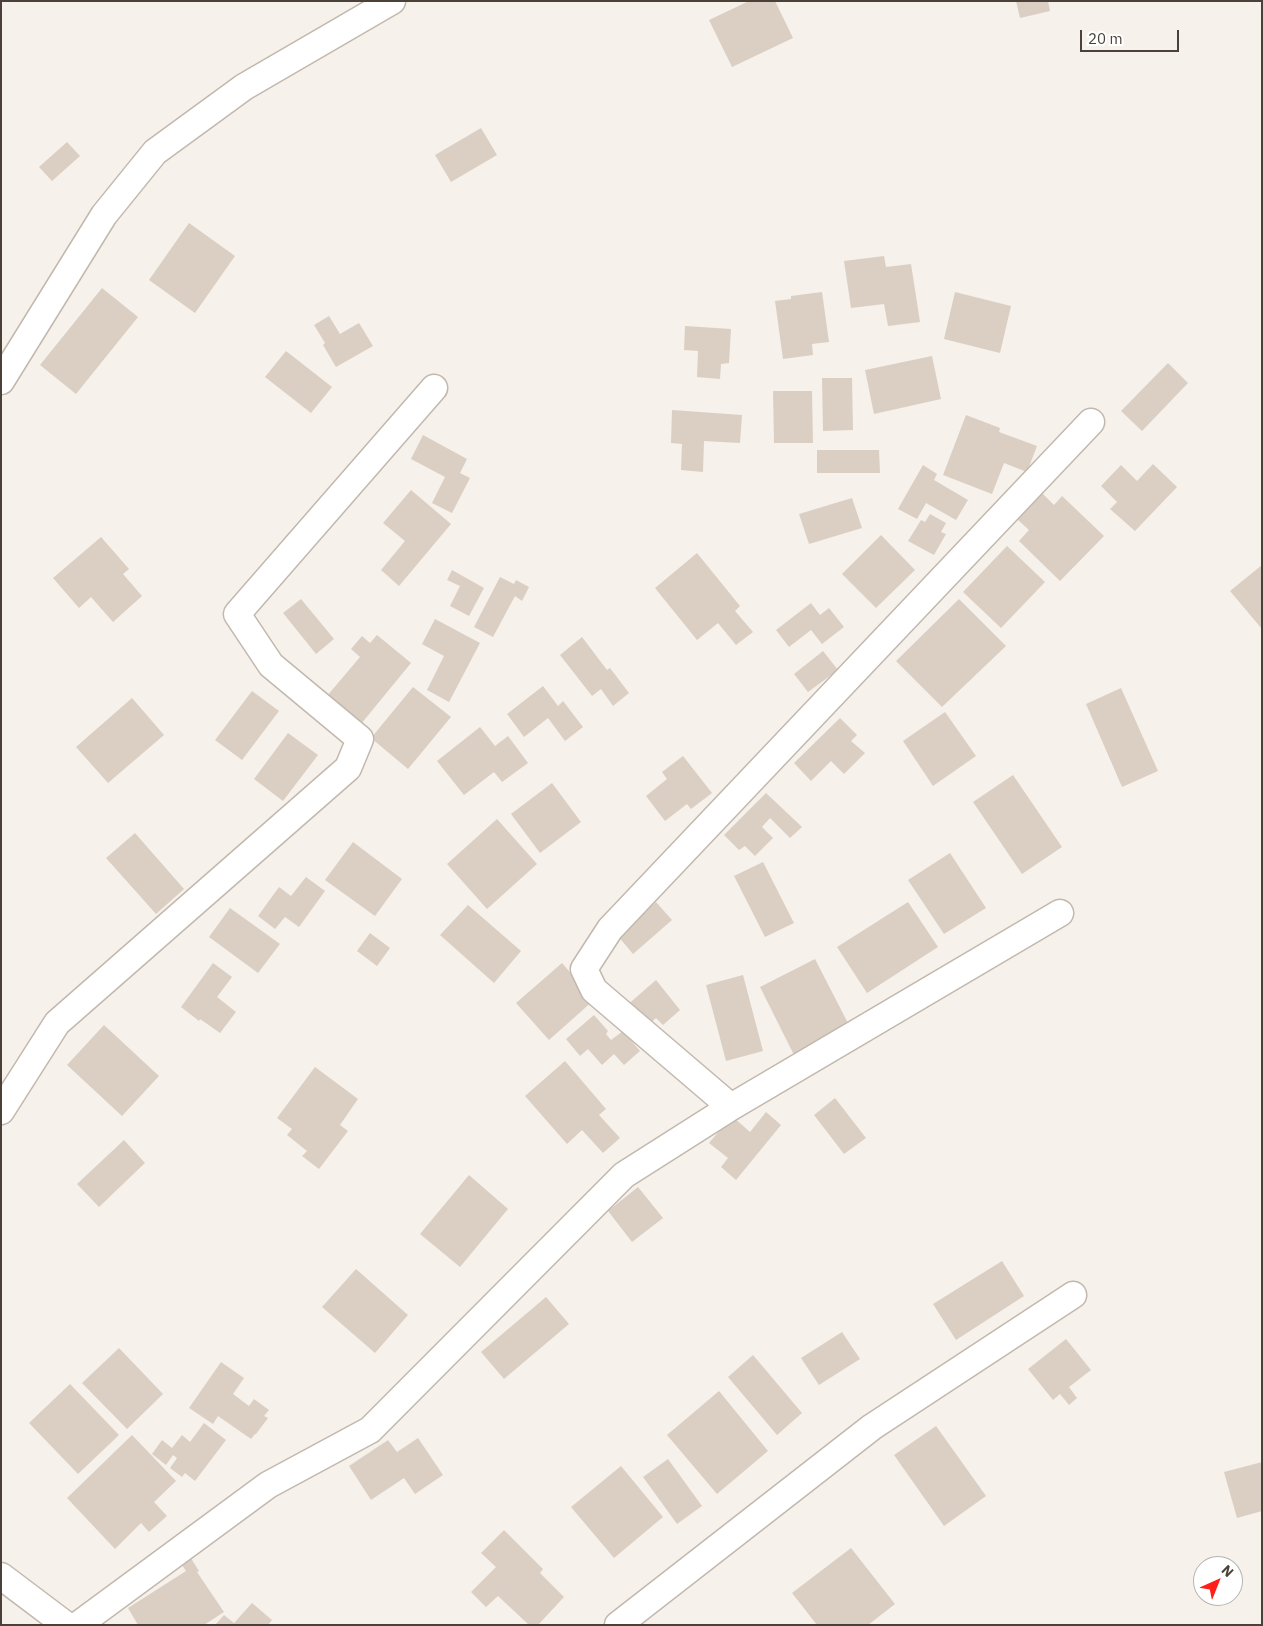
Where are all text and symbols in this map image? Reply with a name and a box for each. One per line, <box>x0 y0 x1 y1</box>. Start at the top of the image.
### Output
scale bar <box>1083 20 1182 52</box>
text: 20 m <box>1088 29 1123 48</box>
north arrow <box>1193 1556 1243 1606</box>
text: N <box>1218 1561 1238 1581</box>

